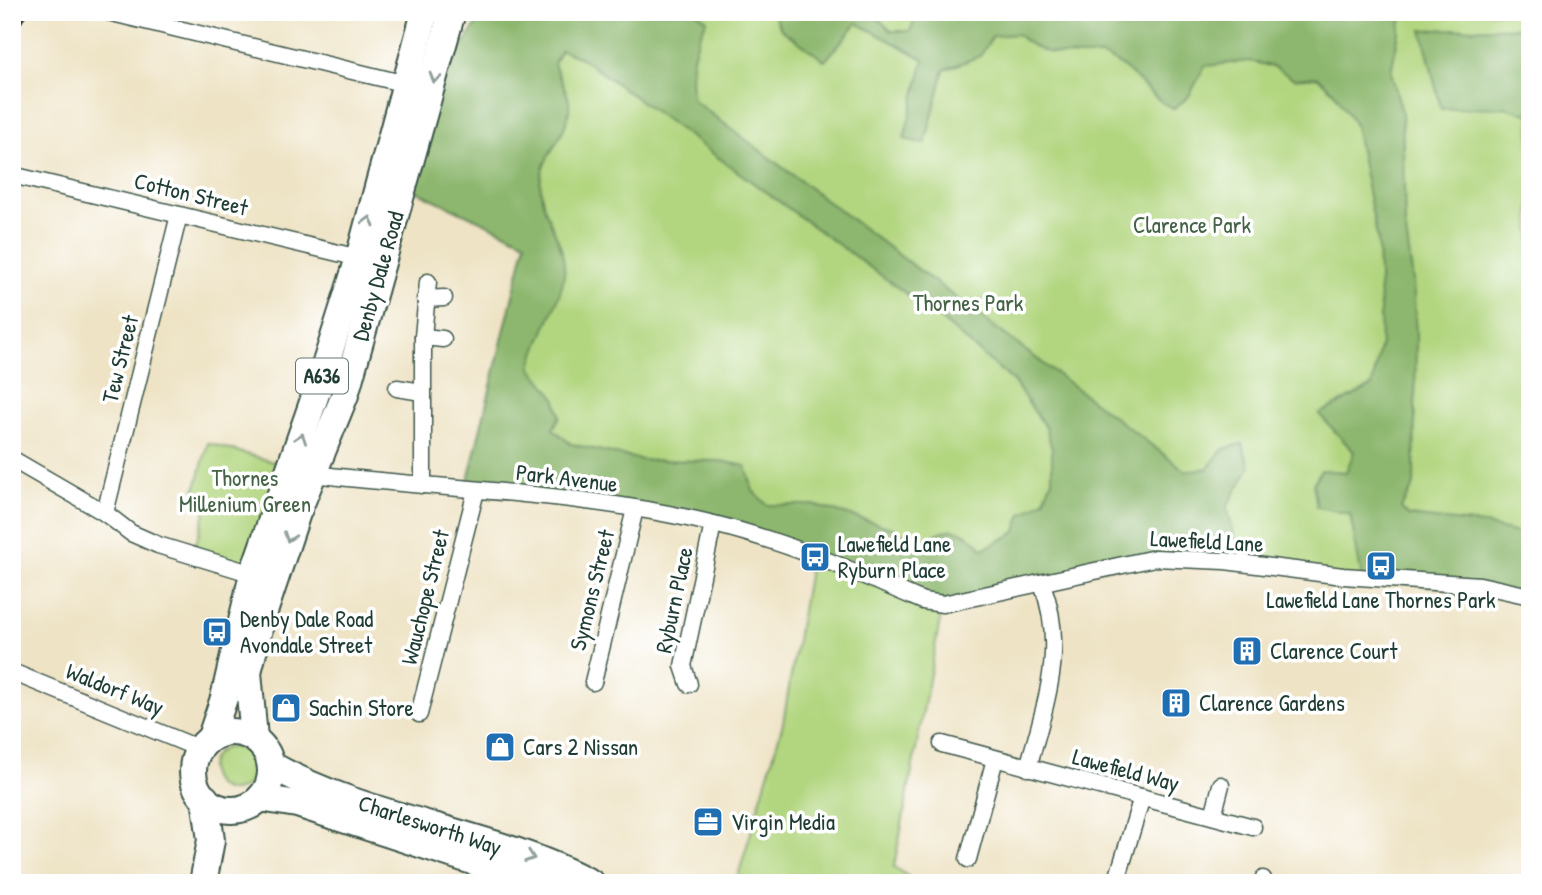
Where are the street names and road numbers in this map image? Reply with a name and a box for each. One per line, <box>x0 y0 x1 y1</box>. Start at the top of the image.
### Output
street label: Cotton Street <box>131 164 252 223</box>
street label: Denby Dale Road <box>344 208 411 344</box>
street label: Tew Street <box>94 311 146 406</box>
road number: A636 <box>296 358 348 394</box>
street label: Park Avenue <box>514 456 620 499</box>
street label: Lawefield Lane <box>1150 522 1264 559</box>
street label: Wauchope Street <box>393 525 457 668</box>
street label: Symons Street <box>562 525 622 653</box>
street label: Ryburn Place <box>647 544 700 656</box>
street label: Waldorf Way <box>62 655 169 722</box>
street label: Lawefield Way <box>1069 740 1183 799</box>
street label: Charlesworth Way <box>355 787 506 862</box>

